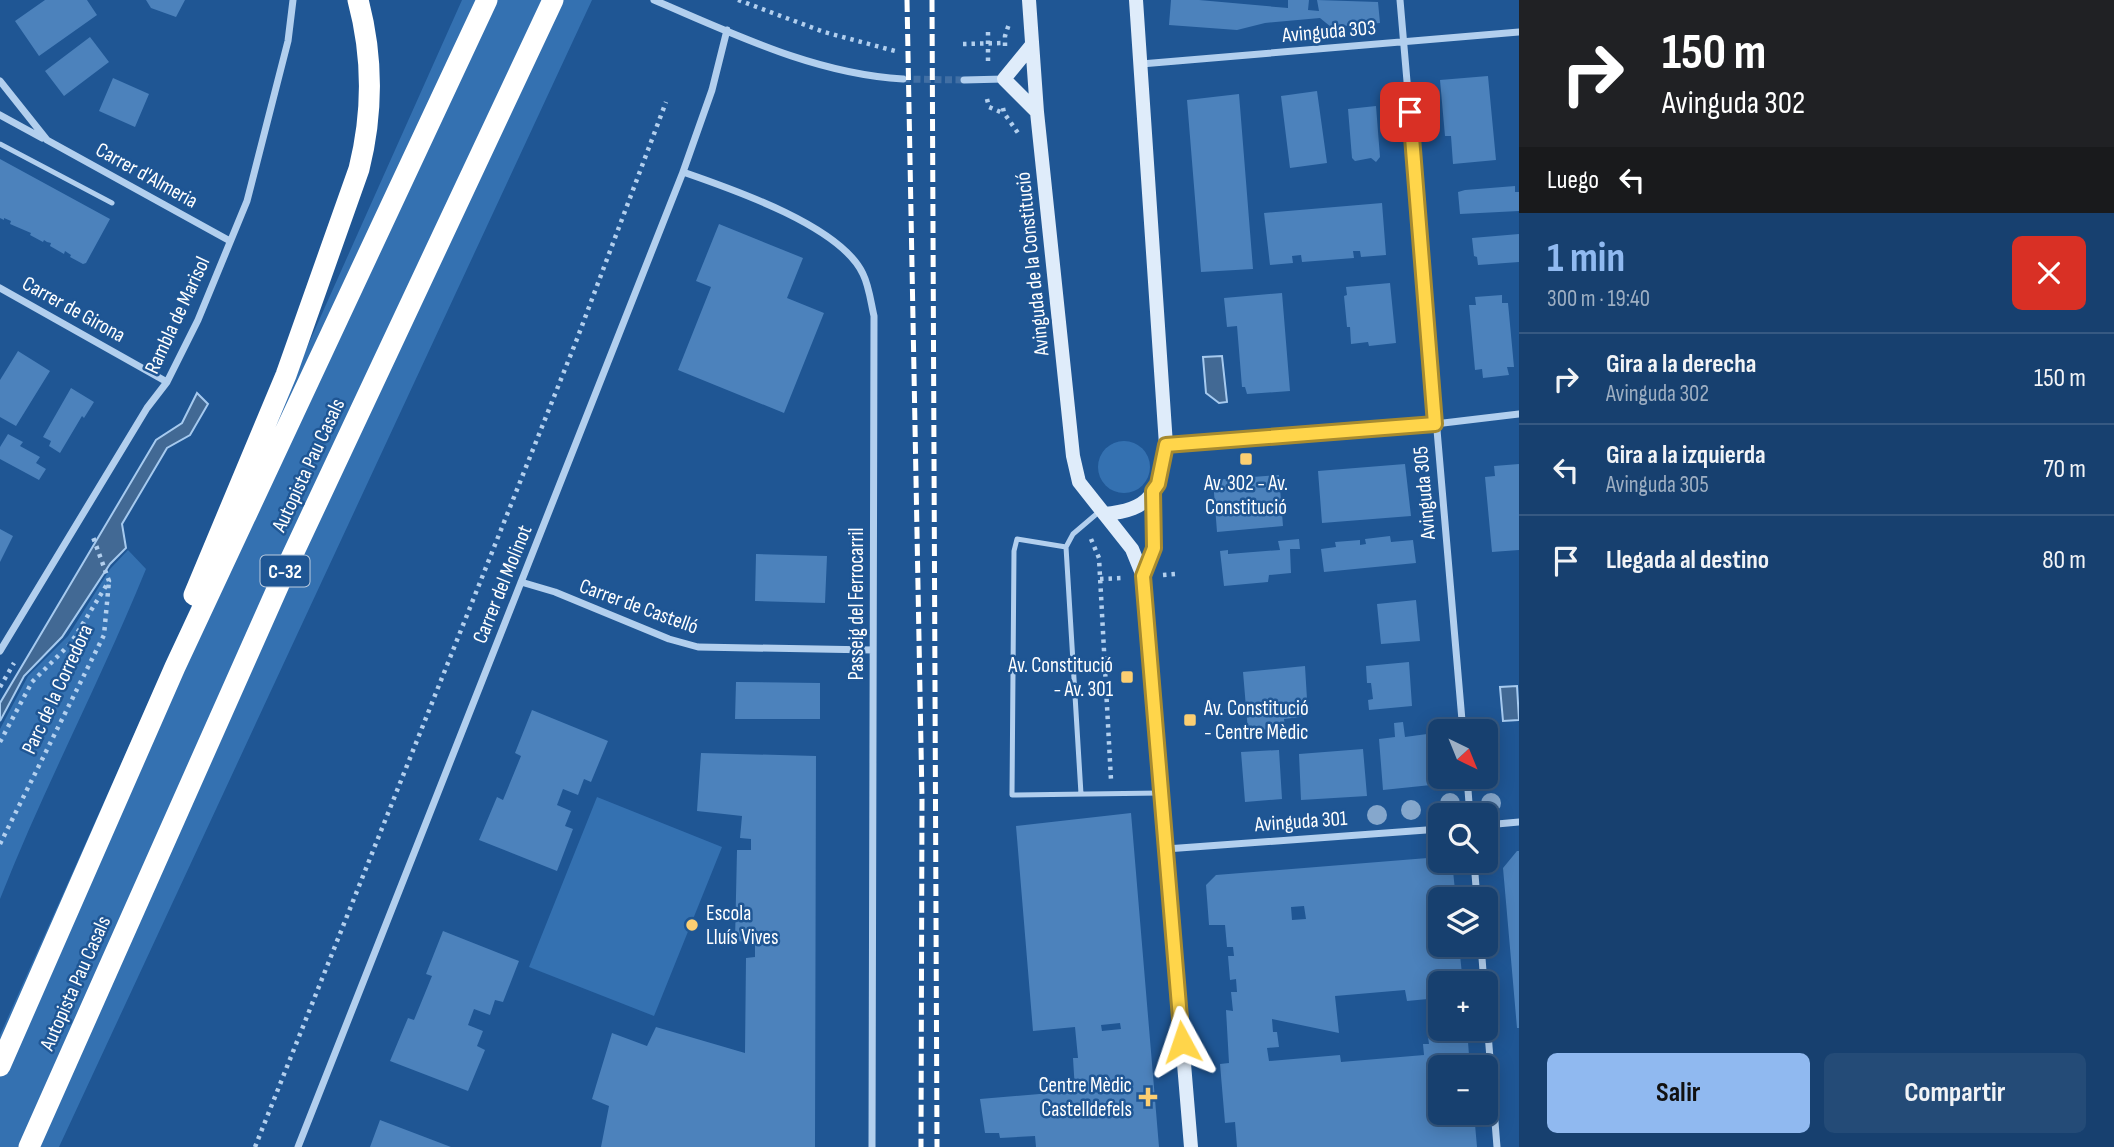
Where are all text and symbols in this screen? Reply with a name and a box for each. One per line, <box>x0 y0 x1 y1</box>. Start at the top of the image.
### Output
street label: Avinguda 303 <box>1280 15 1377 48</box>
text: 150 m <box>1662 24 1766 83</box>
icon: right <box>1547 28 1638 119</box>
pin <box>1380 82 1440 142</box>
text: Avinguda 302 <box>1662 84 1805 123</box>
icon: arrive <box>1391 93 1429 131</box>
street label: Carrer d'Almeria <box>91 137 202 214</box>
icon: left <box>1613 161 1651 199</box>
text: Luego <box>1547 165 1599 196</box>
street label: Avinguda de la Constitució <box>1010 171 1055 358</box>
text: 1 min <box>1547 233 1625 284</box>
button: close <box>2012 236 2086 310</box>
street label: Rambla de Marisol <box>139 253 215 378</box>
street label: Carrer de Girona <box>18 271 130 348</box>
text: 300 m · 19:40 <box>1547 285 1650 313</box>
text: Gira a la derecha <box>1606 349 1756 380</box>
icon: right <box>1547 360 1585 398</box>
text: 150 m <box>2034 363 2086 394</box>
text: Avinguda 302 <box>1606 380 1709 408</box>
street label: Autopista Pau Casals <box>266 395 350 537</box>
text: Gira a la izquierda <box>1606 440 1766 471</box>
street label: Avinguda 305 <box>1408 445 1441 542</box>
marker: Av. 302 - Av. Constitució <box>1238 451 1254 467</box>
icon: left <box>1547 451 1585 489</box>
text: 70 m <box>2043 454 2086 485</box>
place label: Av. 302 - Av. Constitució <box>1203 471 1288 520</box>
text: Avinguda 305 <box>1606 471 1709 499</box>
street label: Carrer del Molinot <box>467 521 538 647</box>
street label: Passeig del Ferrocarril <box>844 528 869 680</box>
icon: arrive <box>1547 542 1585 580</box>
text: Llegada al destino <box>1606 545 1769 576</box>
text: 80 m <box>2042 545 2086 576</box>
road number: C-32 <box>260 556 310 586</box>
street label: Carrer de Castelló <box>576 573 702 640</box>
street label: Parc de la Corredora <box>17 620 98 758</box>
place label: Av. Constitució - Av. 301 <box>1007 653 1114 702</box>
marker: Av. Constitució - Av. 301 <box>1119 669 1135 685</box>
place label: Av. Constitució - Centre Mèdic <box>1203 696 1309 745</box>
marker: Av. Constitució - Centre Mèdic <box>1182 712 1198 728</box>
north arrow <box>1428 719 1498 789</box>
map controls <box>1428 719 1498 1125</box>
button: search <box>1428 803 1498 873</box>
street label: Avinguda 301 <box>1253 806 1349 837</box>
button: layers <box>1428 887 1498 957</box>
place label: Escola Lluís Vives <box>706 901 779 950</box>
street label: Autopista Pau Casals <box>34 912 116 1055</box>
marker: Escola Lluís Vives <box>684 917 700 933</box>
button: + <box>1428 971 1498 1041</box>
position arrow <box>1145 1005 1219 1079</box>
button: Salir <box>1547 1053 1810 1133</box>
button: Compartir <box>1824 1053 2086 1133</box>
button: − <box>1428 1055 1498 1125</box>
place label: Centre Mèdic Castelldefels <box>1039 1073 1132 1122</box>
marker: Centre Mèdic Castelldefels <box>1138 1087 1158 1107</box>

